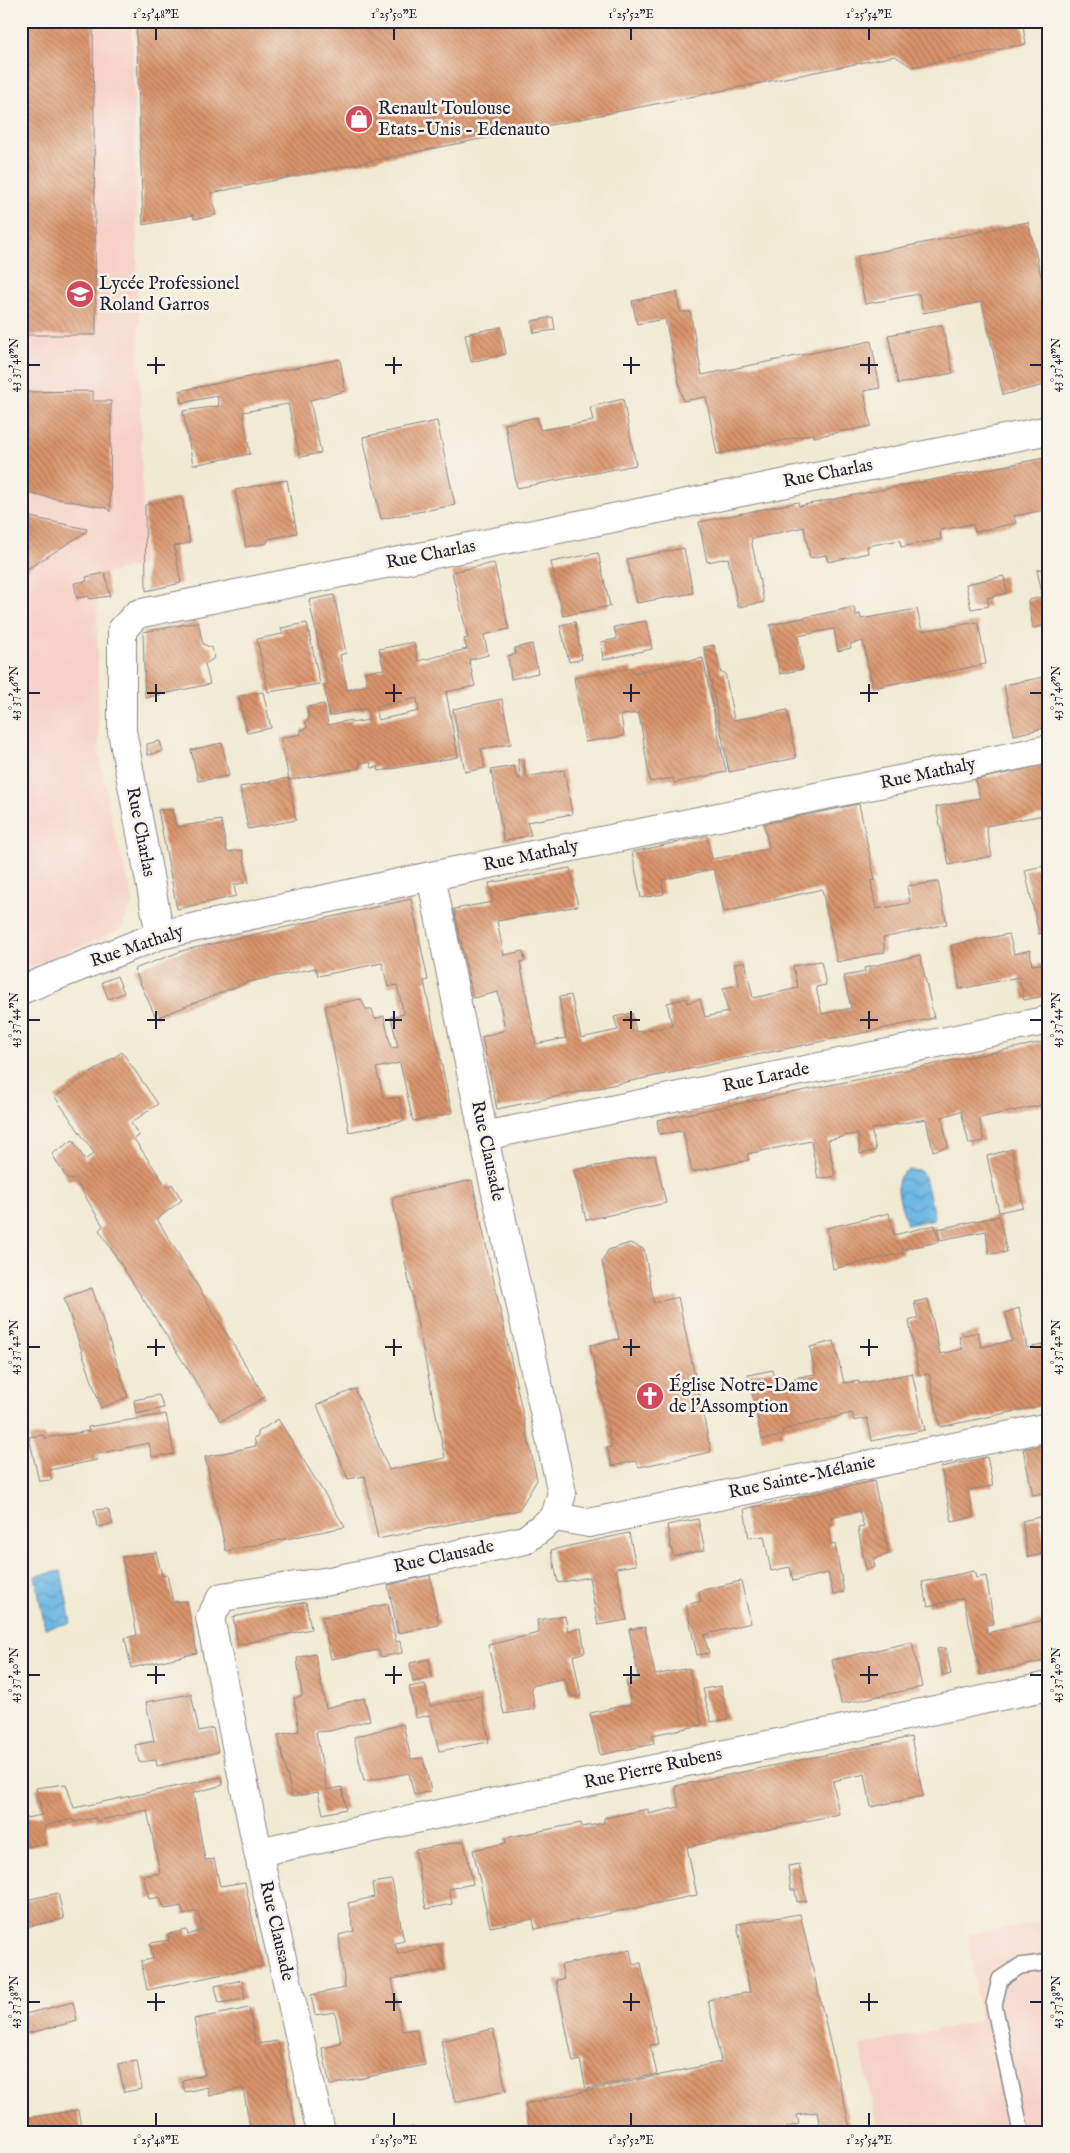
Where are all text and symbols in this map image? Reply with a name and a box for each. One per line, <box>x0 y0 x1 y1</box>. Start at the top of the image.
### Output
text: 1°25'48"E <box>133 7 179 22</box>
text: 1°25'50"E <box>371 7 417 22</box>
text: 1°25'52"E <box>608 7 654 22</box>
text: 1°25'54"E <box>846 7 892 22</box>
place label: Renault Toulouse Etats-Unis - Edenauto <box>378 98 550 142</box>
shop icon: Renault Toulouse Etats-Unis - Edenauto <box>344 104 374 134</box>
place label: Lycée Professionel Roland Garros <box>99 273 240 317</box>
school or university icon: Lycée Professionel Roland Garros <box>65 279 95 309</box>
text: 43°37'48"N <box>7 337 22 392</box>
text: 43°37'48"N <box>1049 337 1064 392</box>
street label: Rue Charlas <box>781 454 875 494</box>
street label: Rue Charlas <box>384 535 478 575</box>
text: 43°37'46"N <box>7 665 22 720</box>
text: 43°37'46"N <box>1049 665 1064 720</box>
street label: Rue Mathaly <box>878 753 978 795</box>
street label: Rue Charlas <box>120 785 160 879</box>
street label: Rue Mathaly <box>481 835 581 877</box>
street label: Rue Mathaly <box>87 920 187 974</box>
text: 43°37'44"N <box>7 992 22 1048</box>
text: 43°37'44"N <box>1049 992 1064 1048</box>
street label: Rue Larade <box>721 1058 811 1098</box>
street label: Rue Clausade <box>465 1099 509 1203</box>
text: 43°37'42"N <box>7 1319 22 1375</box>
text: 43°37'42"N <box>1049 1319 1064 1375</box>
place label: Église Notre-Dame de l'Assomption <box>669 1373 818 1419</box>
church icon: Église Notre-Dame de l'Assomption <box>635 1381 665 1411</box>
street label: Rue Sainte-Mélanie <box>726 1451 878 1505</box>
street label: Rue Clausade <box>392 1535 496 1579</box>
text: 43°37'40"N <box>7 1647 22 1703</box>
text: 43°37'40"N <box>1049 1647 1064 1703</box>
street label: Rue Pierre Rubens <box>582 1743 724 1795</box>
street label: Rue Clausade <box>253 1879 299 1983</box>
text: 43°37'38"N <box>7 1975 22 2029</box>
text: 43°37'38"N <box>1049 1975 1064 2029</box>
text: 1°25'48"E <box>133 2133 179 2148</box>
text: 1°25'50"E <box>371 2133 417 2148</box>
text: 1°25'52"E <box>608 2133 654 2148</box>
text: 1°25'54"E <box>846 2133 892 2148</box>

